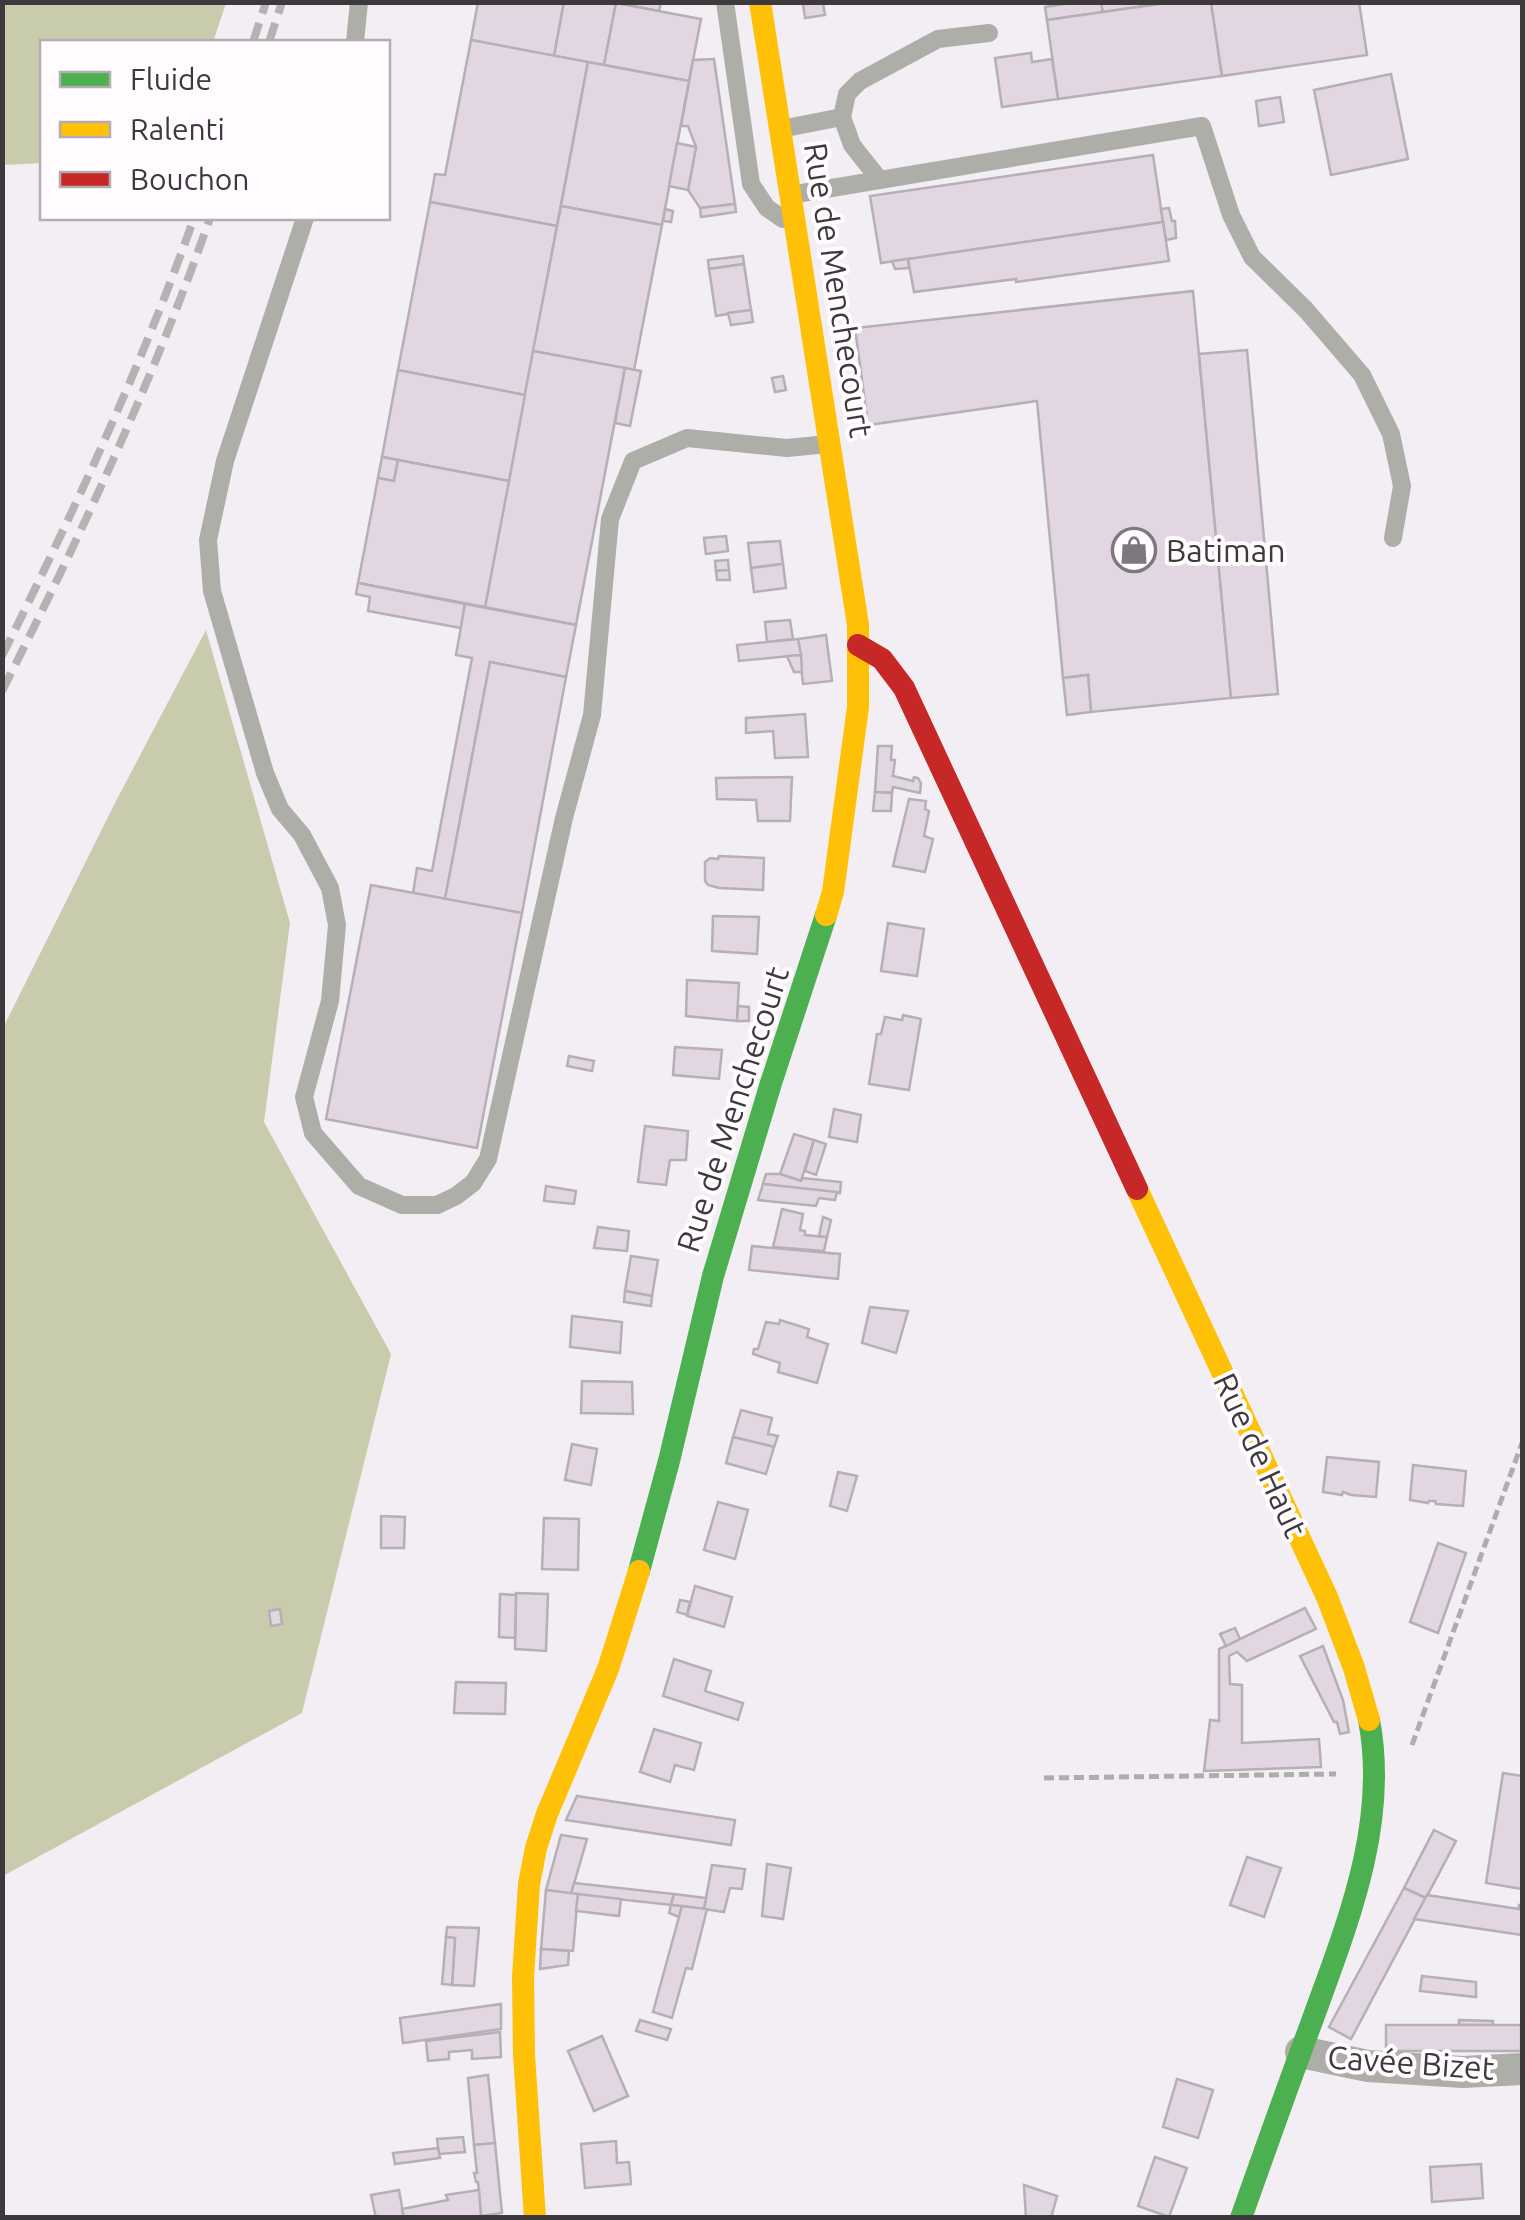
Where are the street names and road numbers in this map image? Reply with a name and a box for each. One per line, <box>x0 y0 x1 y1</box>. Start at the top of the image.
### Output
street label: Rue de Menchecourt <box>798 140 880 440</box>
street label: Rue de Menchecourt <box>669 961 795 1256</box>
street label: Rue de Haut <box>1207 1367 1315 1543</box>
street label: Cavée Bizet <box>1326 2038 1496 2086</box>

